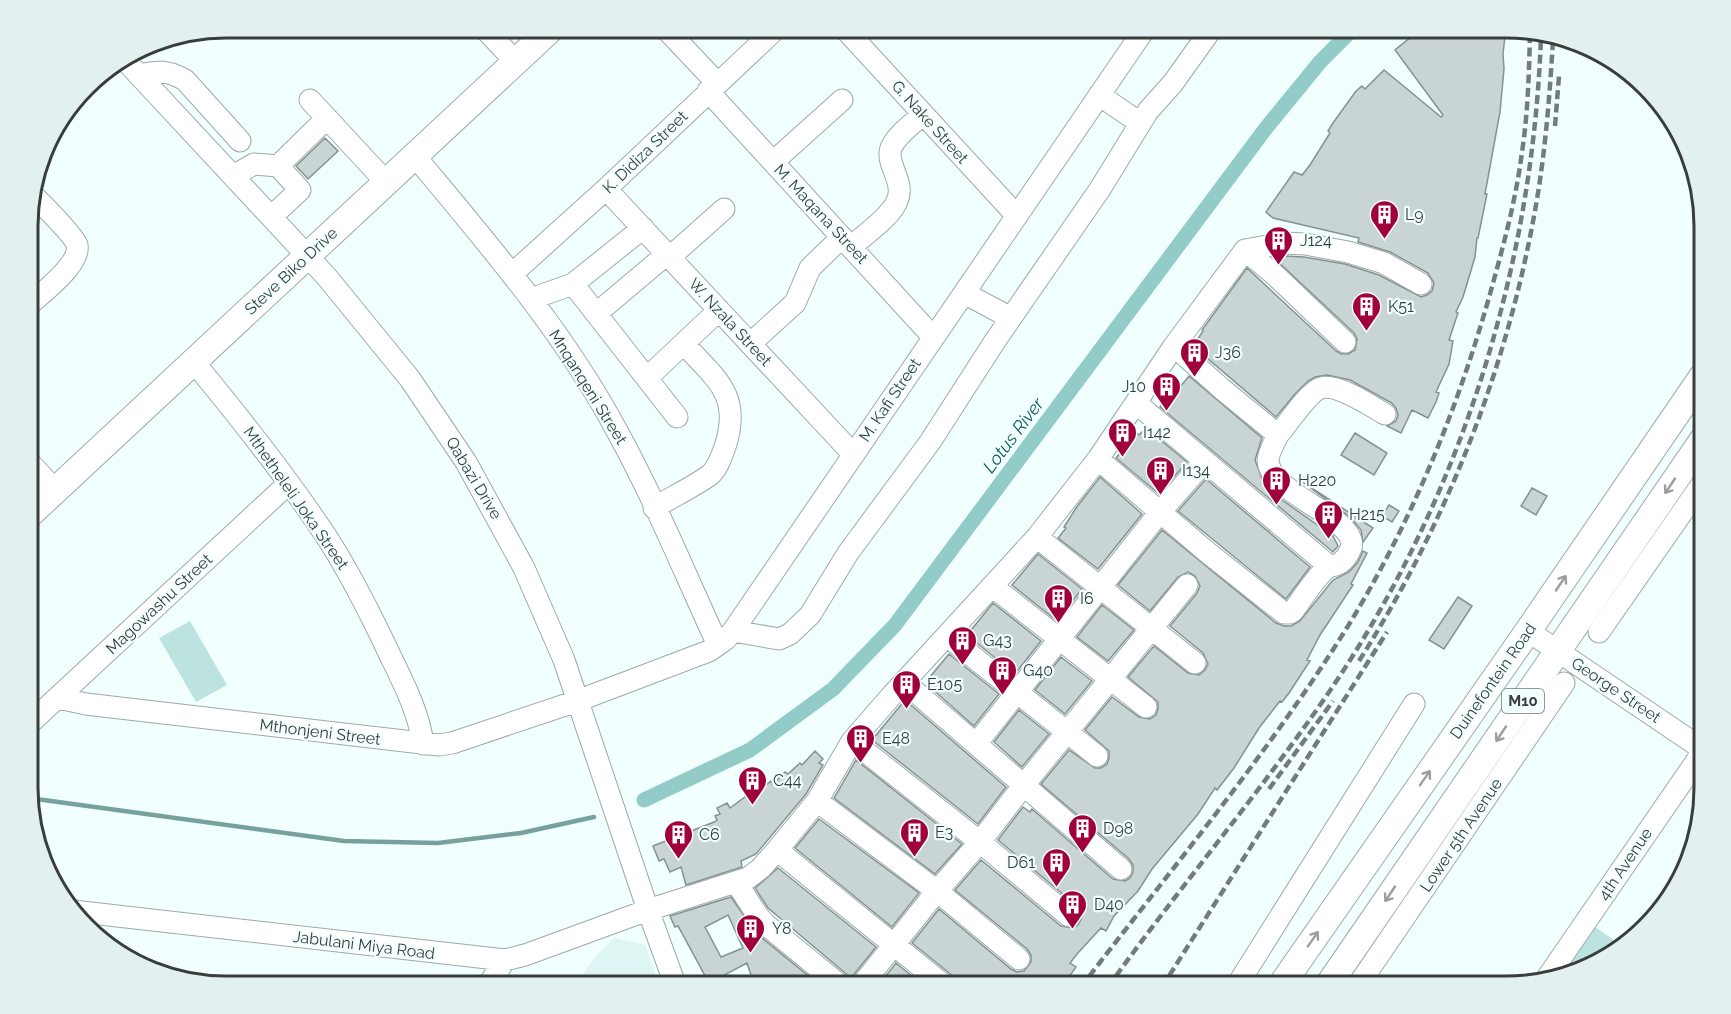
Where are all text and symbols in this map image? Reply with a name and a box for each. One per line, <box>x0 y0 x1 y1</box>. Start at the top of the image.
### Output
street label: G. Nake Street <box>888 76 973 168</box>
street label: K. Didiza Street <box>599 106 692 197</box>
street label: M. Maqana Street <box>770 160 872 268</box>
building icon: L9 <box>1368 198 1400 240</box>
place label: L9 <box>1405 205 1424 224</box>
street label: Steve Biko Drive <box>241 223 341 319</box>
building icon: J124 <box>1263 224 1295 266</box>
place label: J124 <box>1300 231 1332 250</box>
street label: W. Nzala Street <box>684 274 776 370</box>
building icon: K51 <box>1351 290 1383 332</box>
place label: K51 <box>1388 297 1414 316</box>
street label: Mnqanqeni Street <box>545 326 631 448</box>
building icon: J36 <box>1178 336 1210 378</box>
place label: J36 <box>1215 343 1241 362</box>
street label: M. Kafi Street <box>855 354 925 445</box>
building icon: J10 <box>1151 370 1183 412</box>
place label: J10 <box>1122 377 1146 396</box>
water label: Lotus River <box>978 393 1048 477</box>
building icon: I142 <box>1106 416 1138 458</box>
street label: Mthetheleli Joka Street <box>239 423 353 574</box>
place label: I142 <box>1143 423 1171 442</box>
street label: Qabazi Drive <box>442 433 506 523</box>
building icon: I134 <box>1145 454 1177 496</box>
place label: I134 <box>1182 461 1210 480</box>
building icon: H220 <box>1261 464 1293 506</box>
place label: H220 <box>1298 471 1336 490</box>
one-way arrow <box>1664 478 1677 495</box>
building icon: H215 <box>1312 498 1344 540</box>
place label: H215 <box>1349 505 1385 524</box>
street label: Magowashu Street <box>102 549 217 658</box>
one-way arrow <box>1555 575 1567 591</box>
building icon: I6 <box>1043 582 1075 624</box>
place label: I6 <box>1080 589 1094 608</box>
street label: Duinefontein Road <box>1446 620 1540 742</box>
building icon: G43 <box>946 624 978 666</box>
place label: G43 <box>983 631 1012 650</box>
street label: George Street <box>1568 653 1665 727</box>
building icon: G40 <box>986 654 1018 696</box>
place label: G40 <box>1023 661 1053 680</box>
building icon: E105 <box>890 668 922 710</box>
place label: E105 <box>927 675 962 694</box>
road number: M10 <box>1502 689 1544 713</box>
street label: Mthonjeni Street <box>258 715 382 749</box>
building icon: E48 <box>845 722 877 764</box>
one-way arrow <box>1495 725 1507 741</box>
place label: E48 <box>882 729 910 748</box>
building icon: C44 <box>736 764 768 806</box>
place label: C44 <box>773 771 802 790</box>
one-way arrow <box>1419 771 1431 787</box>
street label: Lower 5th Avenue <box>1416 775 1506 895</box>
building icon: D98 <box>1066 812 1098 854</box>
building icon: E3 <box>898 816 930 858</box>
building icon: C6 <box>662 818 694 860</box>
place label: D98 <box>1103 819 1133 838</box>
place label: E3 <box>935 823 953 842</box>
street label: 4th Avenue <box>1594 824 1656 904</box>
place label: C6 <box>699 825 720 844</box>
building icon: D61 <box>1040 846 1072 888</box>
place label: D61 <box>1007 853 1035 872</box>
one-way arrow <box>1384 886 1396 902</box>
building icon: D40 <box>1057 888 1089 930</box>
place label: D40 <box>1094 895 1124 914</box>
building icon: Y8 <box>735 912 767 954</box>
place label: Y8 <box>772 919 791 938</box>
street label: Jabulani Miya Road <box>292 927 436 963</box>
one-way arrow <box>1307 930 1320 947</box>

